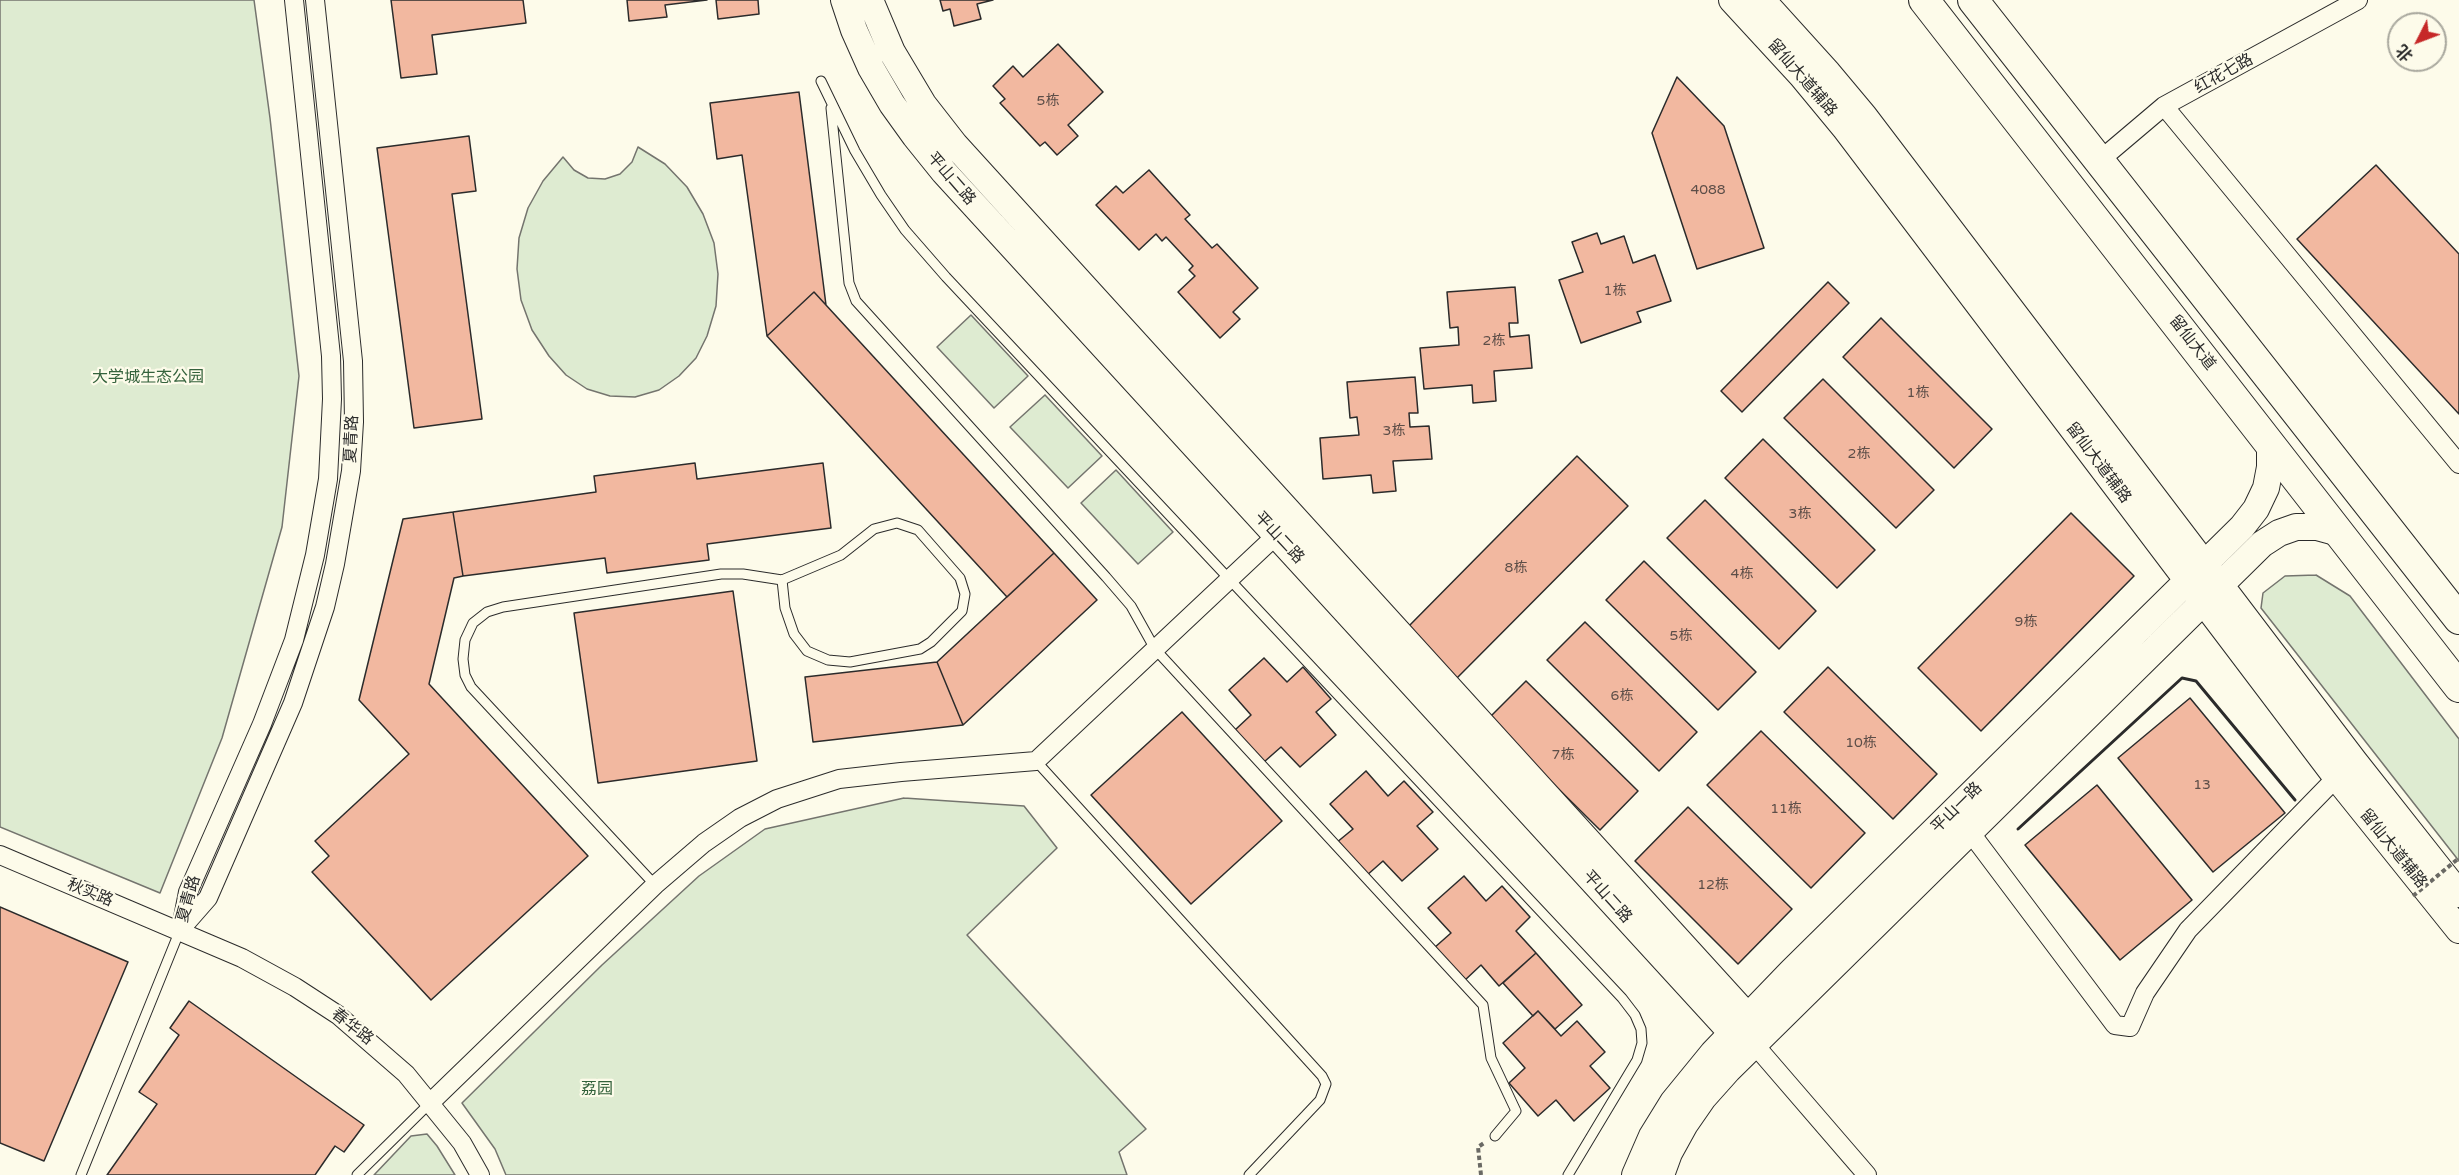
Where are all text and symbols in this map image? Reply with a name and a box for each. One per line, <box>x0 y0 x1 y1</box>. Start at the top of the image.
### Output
north arrow <box>2387 12 2447 72</box>
street label: 留仙大道辅路 <box>1763 35 1841 121</box>
text: 北 <box>2392 40 2418 65</box>
street label: 红花七路 <box>2191 50 2257 98</box>
house number: 5栋 <box>1037 93 1059 109</box>
street label: 平山二路 <box>923 149 979 209</box>
house number: 4088 <box>1690 182 1726 198</box>
house number: 1栋 <box>1604 283 1626 299</box>
street label: 留仙大道 <box>2165 312 2219 374</box>
house number: 2栋 <box>1483 333 1505 349</box>
park label: 大学城生态公园 <box>92 368 204 388</box>
house number: 1栋 <box>1907 385 1929 401</box>
street label: 夏青路 <box>341 415 363 463</box>
street label: 留仙大道辅路 <box>2061 419 2135 507</box>
house number: 3栋 <box>1383 423 1405 439</box>
house number: 2栋 <box>1848 446 1870 462</box>
house number: 3栋 <box>1789 506 1811 522</box>
street label: 平山二路 <box>1250 508 1308 568</box>
house number: 8栋 <box>1505 560 1527 576</box>
house number: 4栋 <box>1731 566 1753 582</box>
house number: 9栋 <box>2015 614 2037 630</box>
house number: 5栋 <box>1670 628 1692 644</box>
house number: 6栋 <box>1611 688 1633 704</box>
house number: 10栋 <box>1845 735 1877 751</box>
house number: 7栋 <box>1552 747 1574 763</box>
house number: 13 <box>2193 777 2211 793</box>
street label: 平山一路 <box>1928 779 1986 837</box>
house number: 11栋 <box>1770 801 1802 817</box>
street label: 留仙大道辅路 <box>2355 806 2431 892</box>
street label: 平山二路 <box>1578 867 1636 927</box>
street label: 夏青路 <box>173 873 205 925</box>
street label: 秋实路 <box>64 875 116 911</box>
house number: 12栋 <box>1697 877 1729 893</box>
street label: 春华路 <box>327 1005 377 1049</box>
park label: 荔园 <box>581 1080 613 1100</box>

